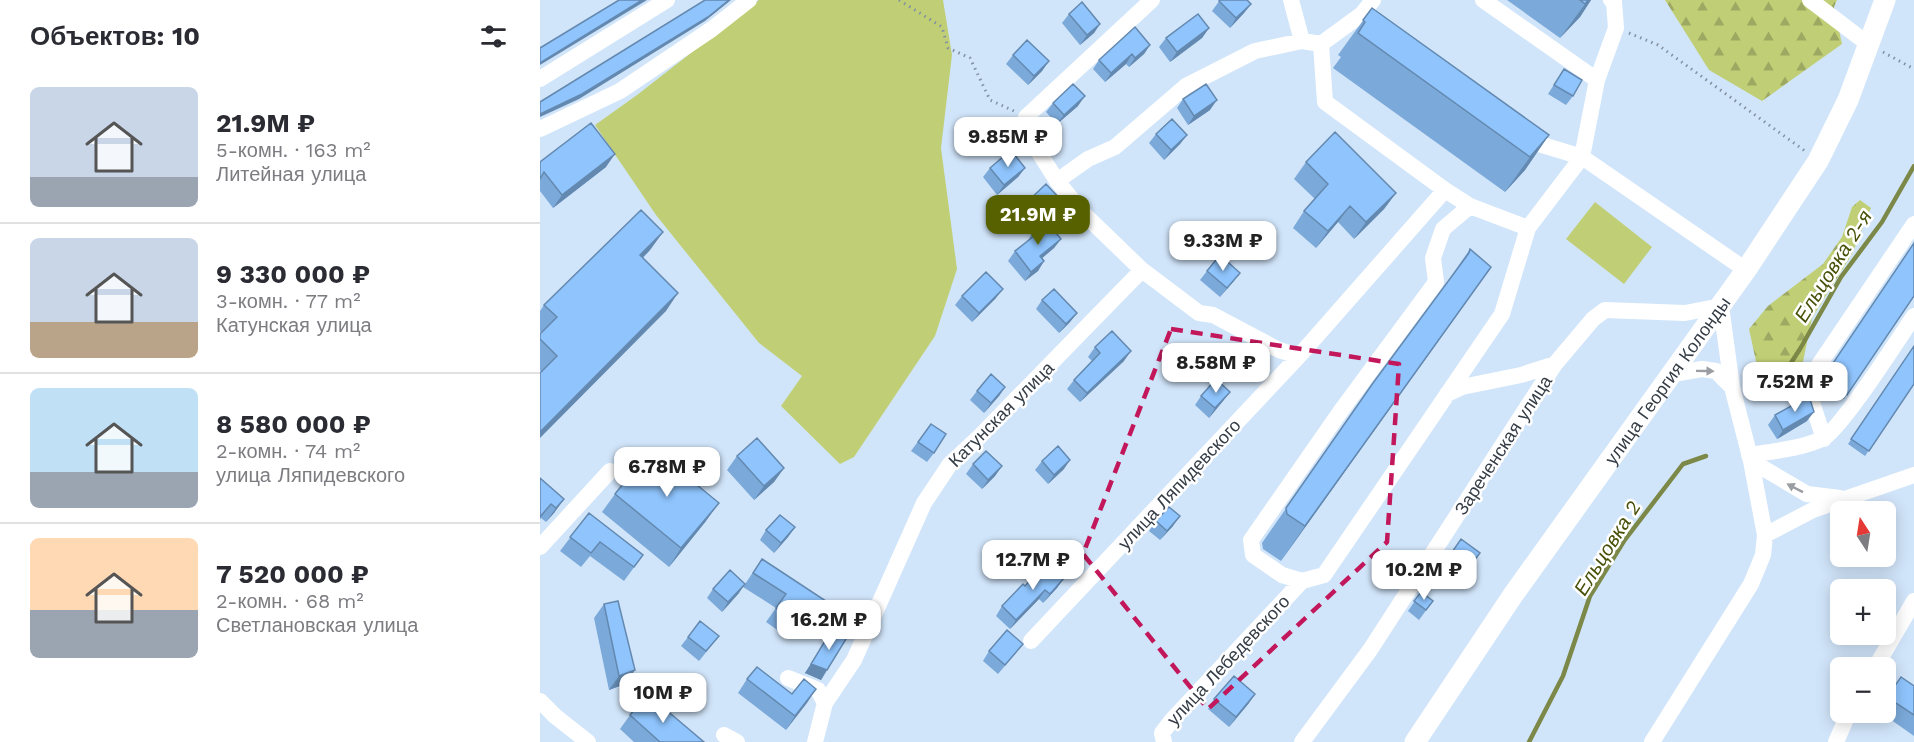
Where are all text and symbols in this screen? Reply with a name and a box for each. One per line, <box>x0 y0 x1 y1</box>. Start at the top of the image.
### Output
icon: filters <box>477 20 510 53</box>
text: Объектов: 10 <box>30 21 200 51</box>
text: 21.9M ₽ <box>216 108 315 138</box>
icon: home <box>78 111 150 183</box>
pin: 9.85M ₽ <box>953 117 1063 168</box>
text: 9.85M ₽ <box>968 124 1048 148</box>
text: 5-комн. · 163 m² <box>216 138 371 162</box>
text: Литейная улица <box>216 162 366 186</box>
pin: 21.9M ₽ <box>983 195 1093 246</box>
text: 21.9M ₽ <box>1000 202 1076 226</box>
water label: Ельцовка 2-я <box>1789 205 1877 326</box>
pin: 9.33M ₽ <box>1168 221 1278 272</box>
text: 9.33M ₽ <box>1183 228 1263 252</box>
text: 9 330 000 ₽ <box>216 259 370 289</box>
icon: home <box>78 262 150 334</box>
text: 3-комн. · 77 m² <box>216 289 360 313</box>
street label: улица Георгия Колонды <box>1600 292 1734 468</box>
text: Катунская улица <box>216 313 372 337</box>
pin: 8.58M ₽ <box>1161 343 1271 394</box>
text: 8.58M ₽ <box>1176 350 1256 374</box>
street label: Катунская улица <box>944 356 1059 471</box>
pin: 7.52M ₽ <box>1740 362 1850 413</box>
one-way arrow <box>1696 366 1715 375</box>
text: 7.52M ₽ <box>1757 369 1833 393</box>
street label: Зареченская улица <box>1450 370 1557 519</box>
text: 8 580 000 ₽ <box>216 409 371 439</box>
icon: home <box>78 412 150 484</box>
street label: улица Ляпидевского <box>1113 415 1245 553</box>
text: 2-комн. · 74 m² <box>216 439 360 463</box>
pin: 6.78M ₽ <box>612 447 722 498</box>
text: 6.78M ₽ <box>628 454 706 478</box>
text: улица Ляпидевского <box>216 463 405 487</box>
one-way arrow <box>1786 483 1803 493</box>
water label: Ельцовка 2 <box>1569 496 1645 600</box>
north arrow <box>1830 501 1896 567</box>
map controls <box>1830 501 1896 723</box>
pin: 12.7M ₽ <box>978 540 1088 591</box>
text: 12.7M ₽ <box>996 547 1070 571</box>
pin: 10.2M ₽ <box>1369 550 1479 601</box>
text: 10.2M ₽ <box>1386 557 1462 581</box>
text: 7 520 000 ₽ <box>216 559 369 589</box>
icon: home <box>78 562 150 634</box>
button: + <box>1830 579 1896 645</box>
text: 2-комн. · 68 m² <box>216 589 364 613</box>
street label: улица Лебедевского <box>1162 591 1294 729</box>
pin: 16.2M ₽ <box>774 600 884 651</box>
text: 16.2M ₽ <box>791 607 867 631</box>
text: Светлановская улица <box>216 613 418 637</box>
button: − <box>1830 657 1896 723</box>
pin: 10M ₽ <box>621 673 705 724</box>
text: 10M ₽ <box>633 680 693 704</box>

